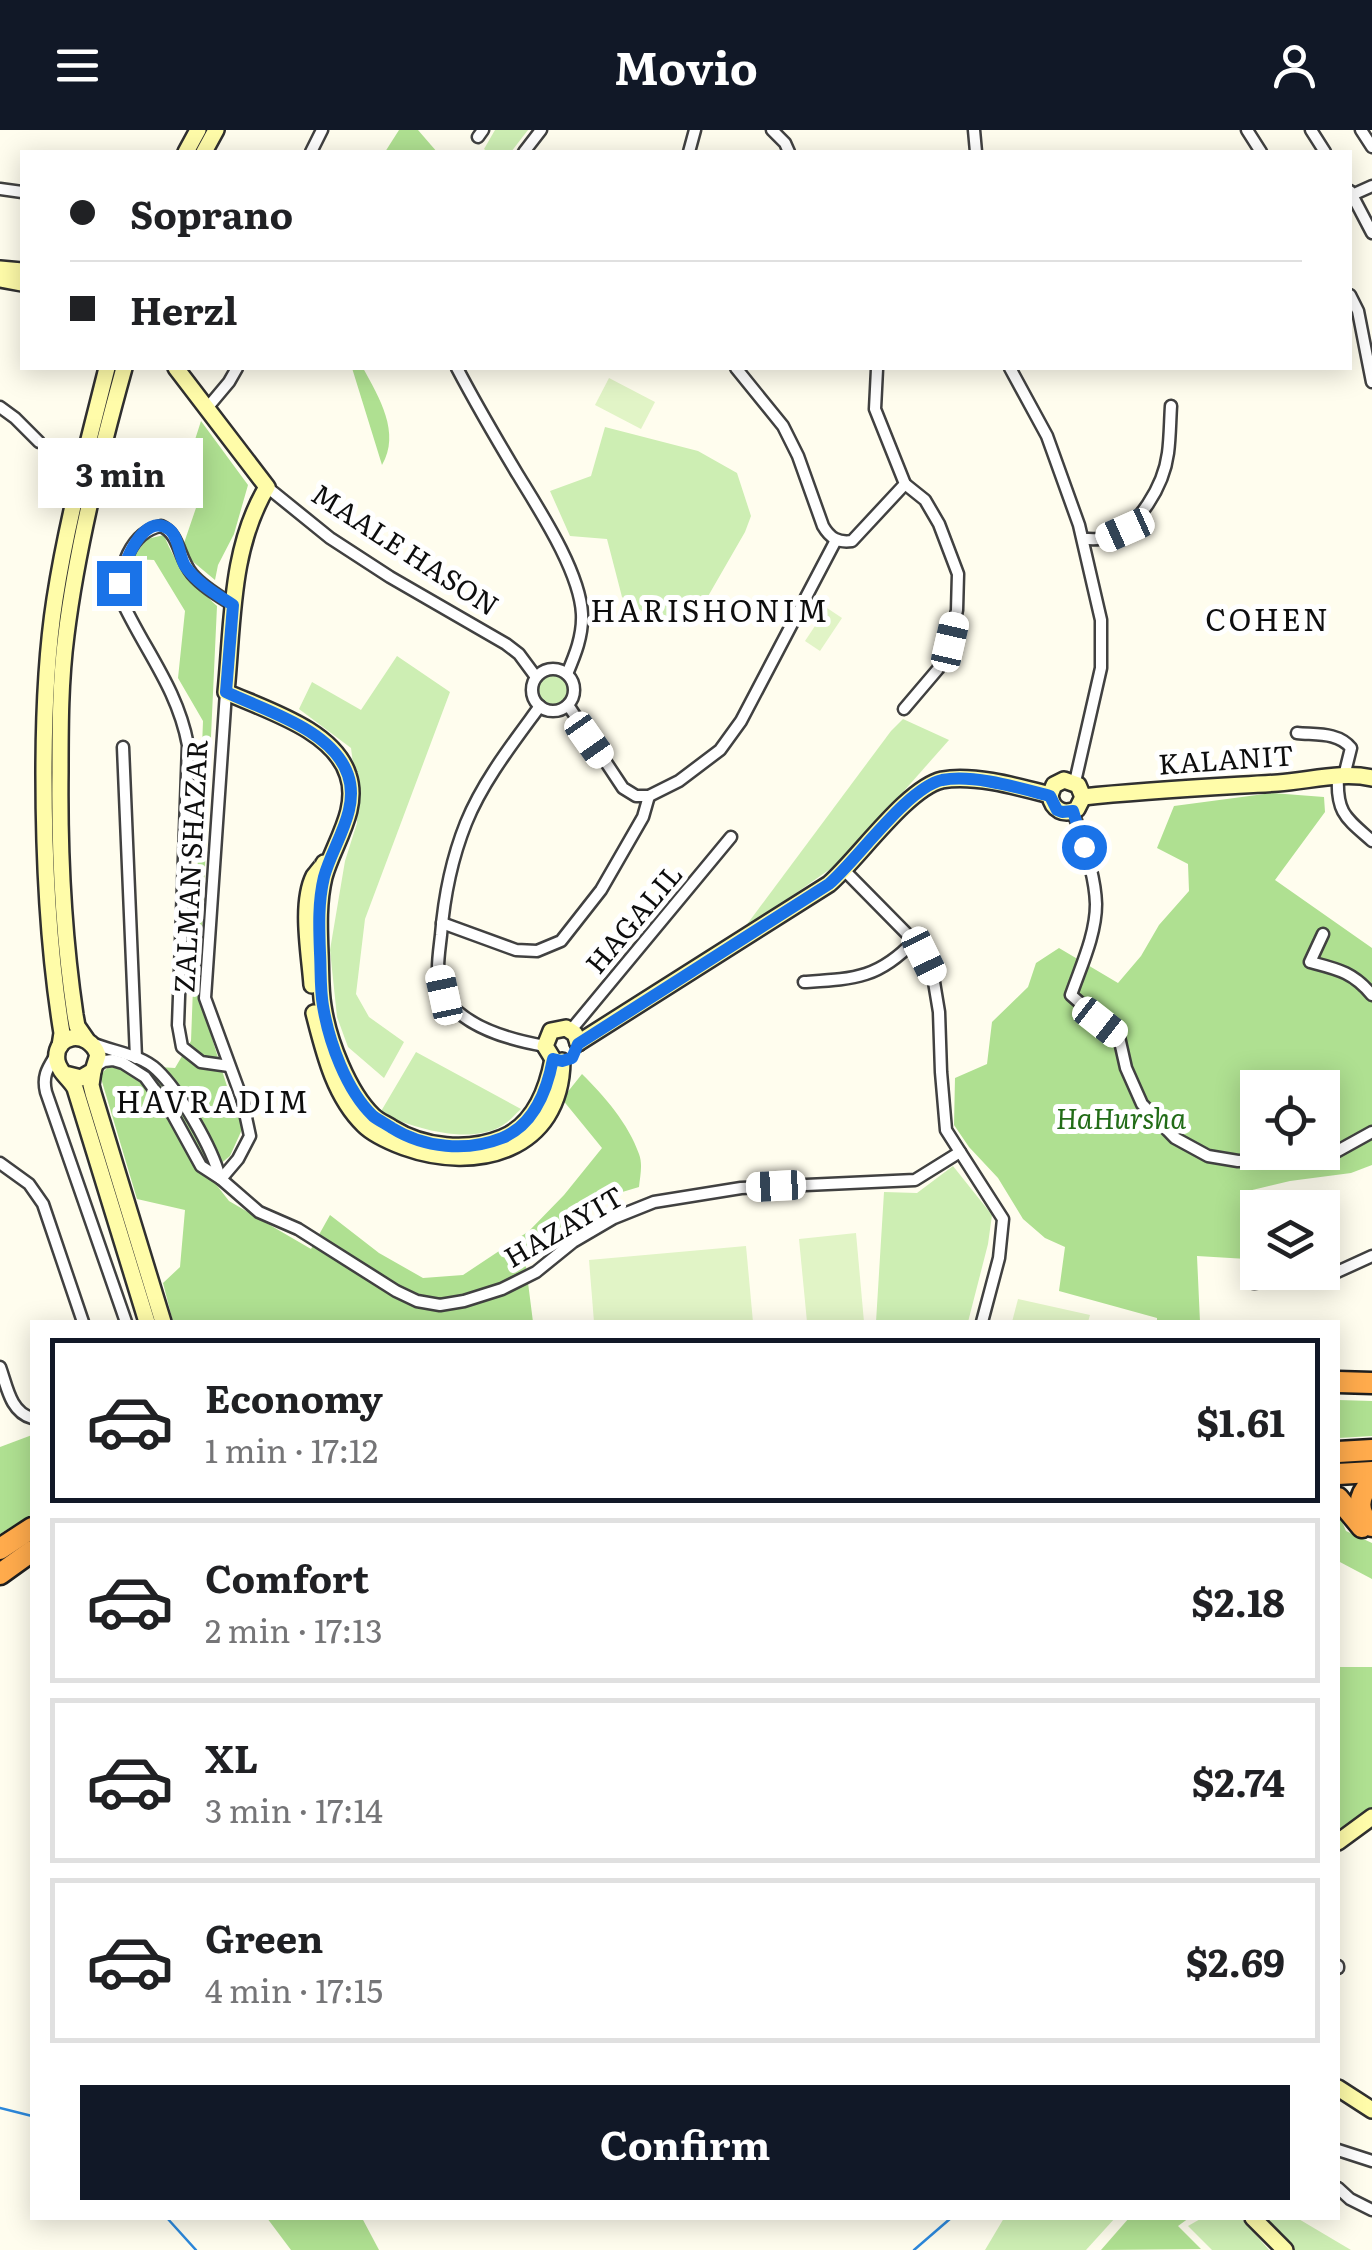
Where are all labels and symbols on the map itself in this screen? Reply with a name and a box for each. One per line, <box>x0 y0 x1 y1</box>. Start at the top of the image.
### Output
callout: 3 min <box>36 438 202 508</box>
street label: MAALE HASON <box>304 472 508 625</box>
car <box>1091 504 1159 556</box>
route end <box>97 561 142 606</box>
district label: HARISHONIM <box>590 587 830 631</box>
district label: COHEN <box>1205 596 1331 640</box>
car <box>929 609 971 675</box>
car <box>560 707 618 773</box>
street label: KALANIT <box>1157 732 1295 784</box>
street label: ZALMAN SHAZAR <box>161 738 217 994</box>
route start <box>1062 825 1107 870</box>
street label: HAGALIL <box>574 854 691 982</box>
car <box>897 922 951 990</box>
car <box>423 963 465 1027</box>
car <box>1067 992 1133 1052</box>
district label: HAVRADIM <box>115 1078 311 1122</box>
park label: HaHursha <box>1056 1096 1186 1138</box>
car <box>745 1169 807 1203</box>
street label: HAZAYIT <box>495 1174 631 1276</box>

